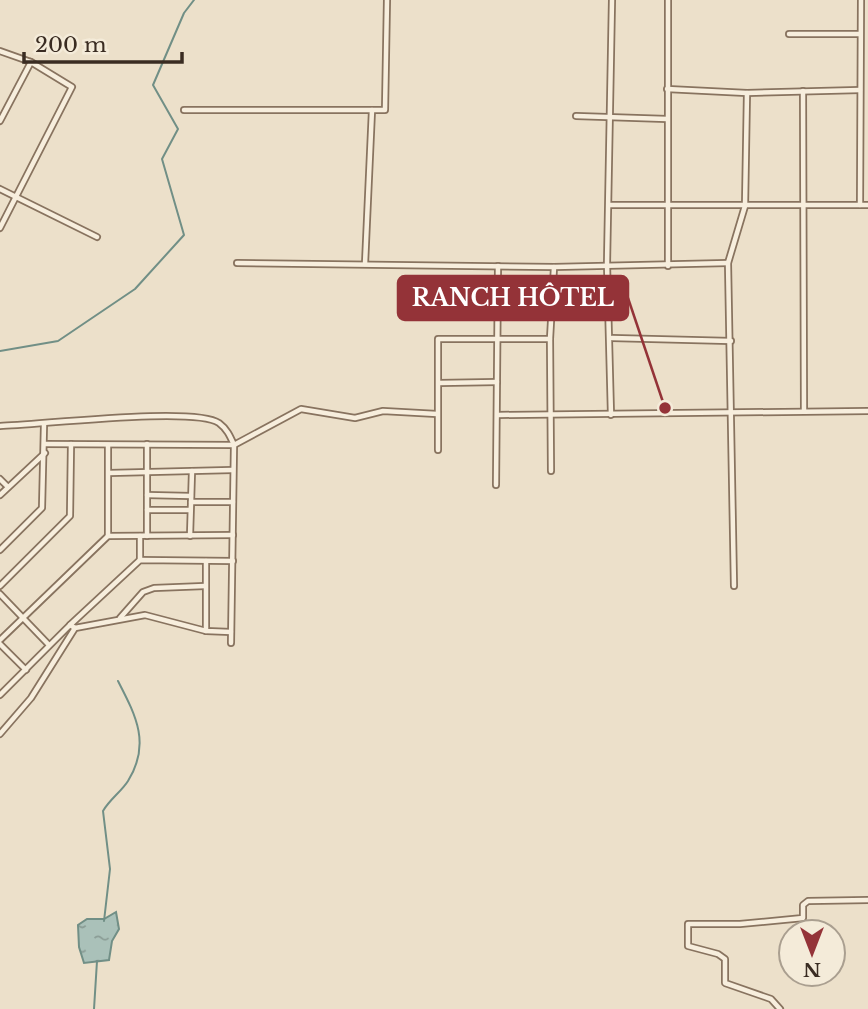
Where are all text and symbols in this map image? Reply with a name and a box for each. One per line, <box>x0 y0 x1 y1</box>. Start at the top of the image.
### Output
scale bar <box>24 21 182 65</box>
text: 200 m <box>35 32 107 58</box>
callout: RANCH HÔTEL <box>398 276 628 320</box>
text: RANCH HÔTEL <box>412 282 615 312</box>
north arrow <box>777 918 847 988</box>
text: N <box>803 958 821 981</box>

